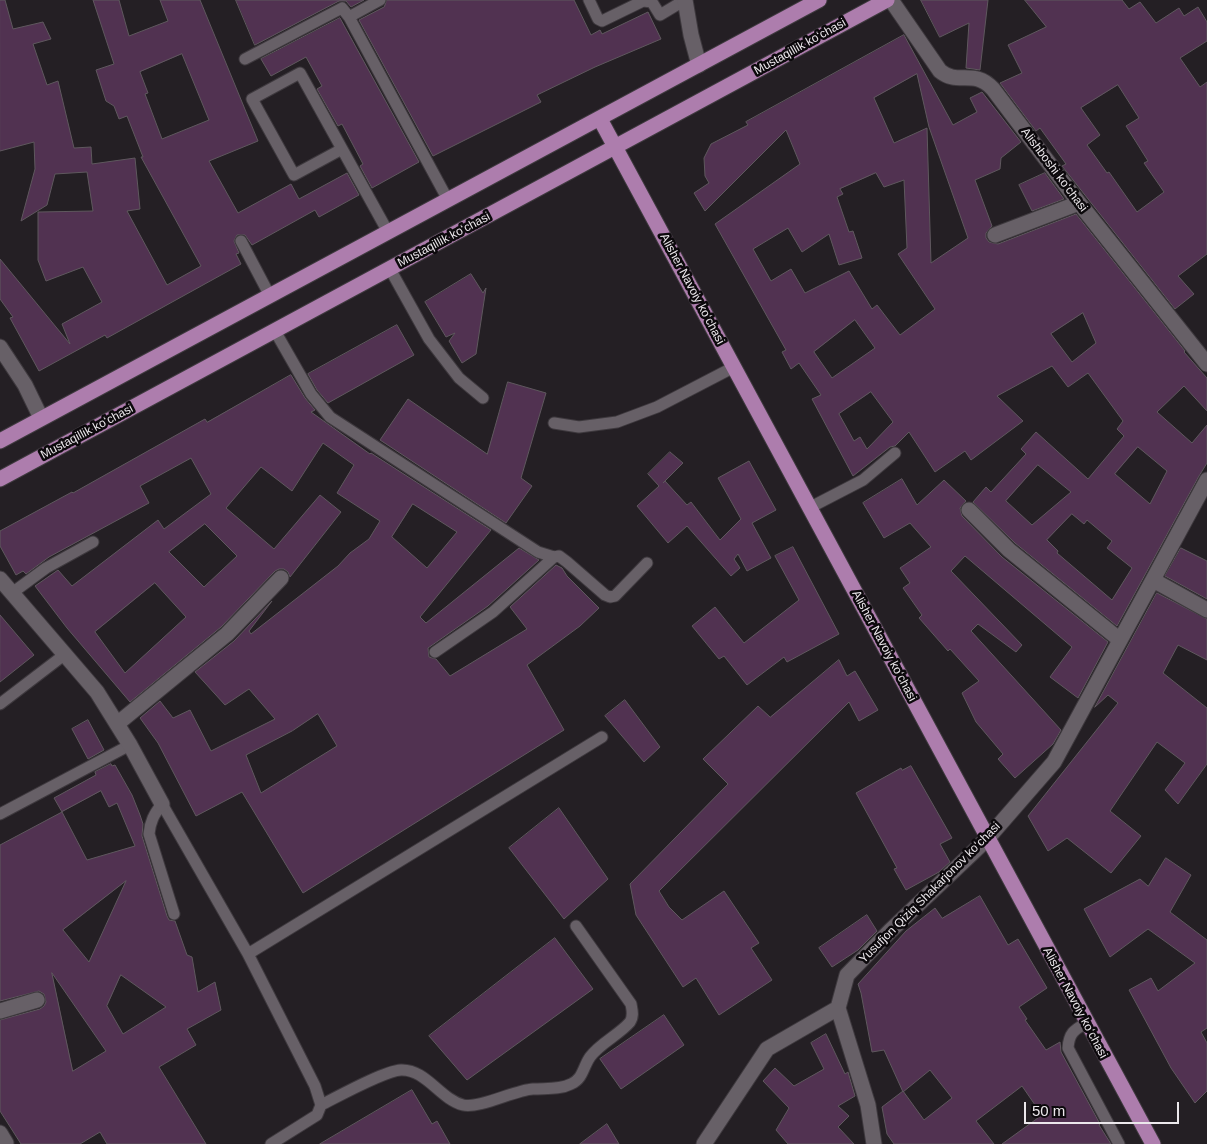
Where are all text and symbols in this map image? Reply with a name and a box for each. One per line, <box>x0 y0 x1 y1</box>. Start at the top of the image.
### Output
street label: Mustaqillik koʻchasi <box>752 16 848 78</box>
street label: Alishboshi koʻchasi <box>1018 125 1090 215</box>
street label: Mustaqillik koʻchasi <box>395 210 493 270</box>
street label: Alisher Navoiy koʻchasi <box>657 231 727 347</box>
street label: Mustaqillik koʻchasi <box>38 402 136 462</box>
street label: Alisher Navoiy koʻchasi <box>849 588 919 704</box>
street label: Yusufjon Qiziq Shakarjonov koʻchasi <box>857 820 1003 966</box>
street label: Alisher Navoiy koʻchasi <box>1040 945 1110 1061</box>
scale bar <box>1027 1092 1182 1124</box>
text: 50 m <box>1032 1102 1065 1119</box>

